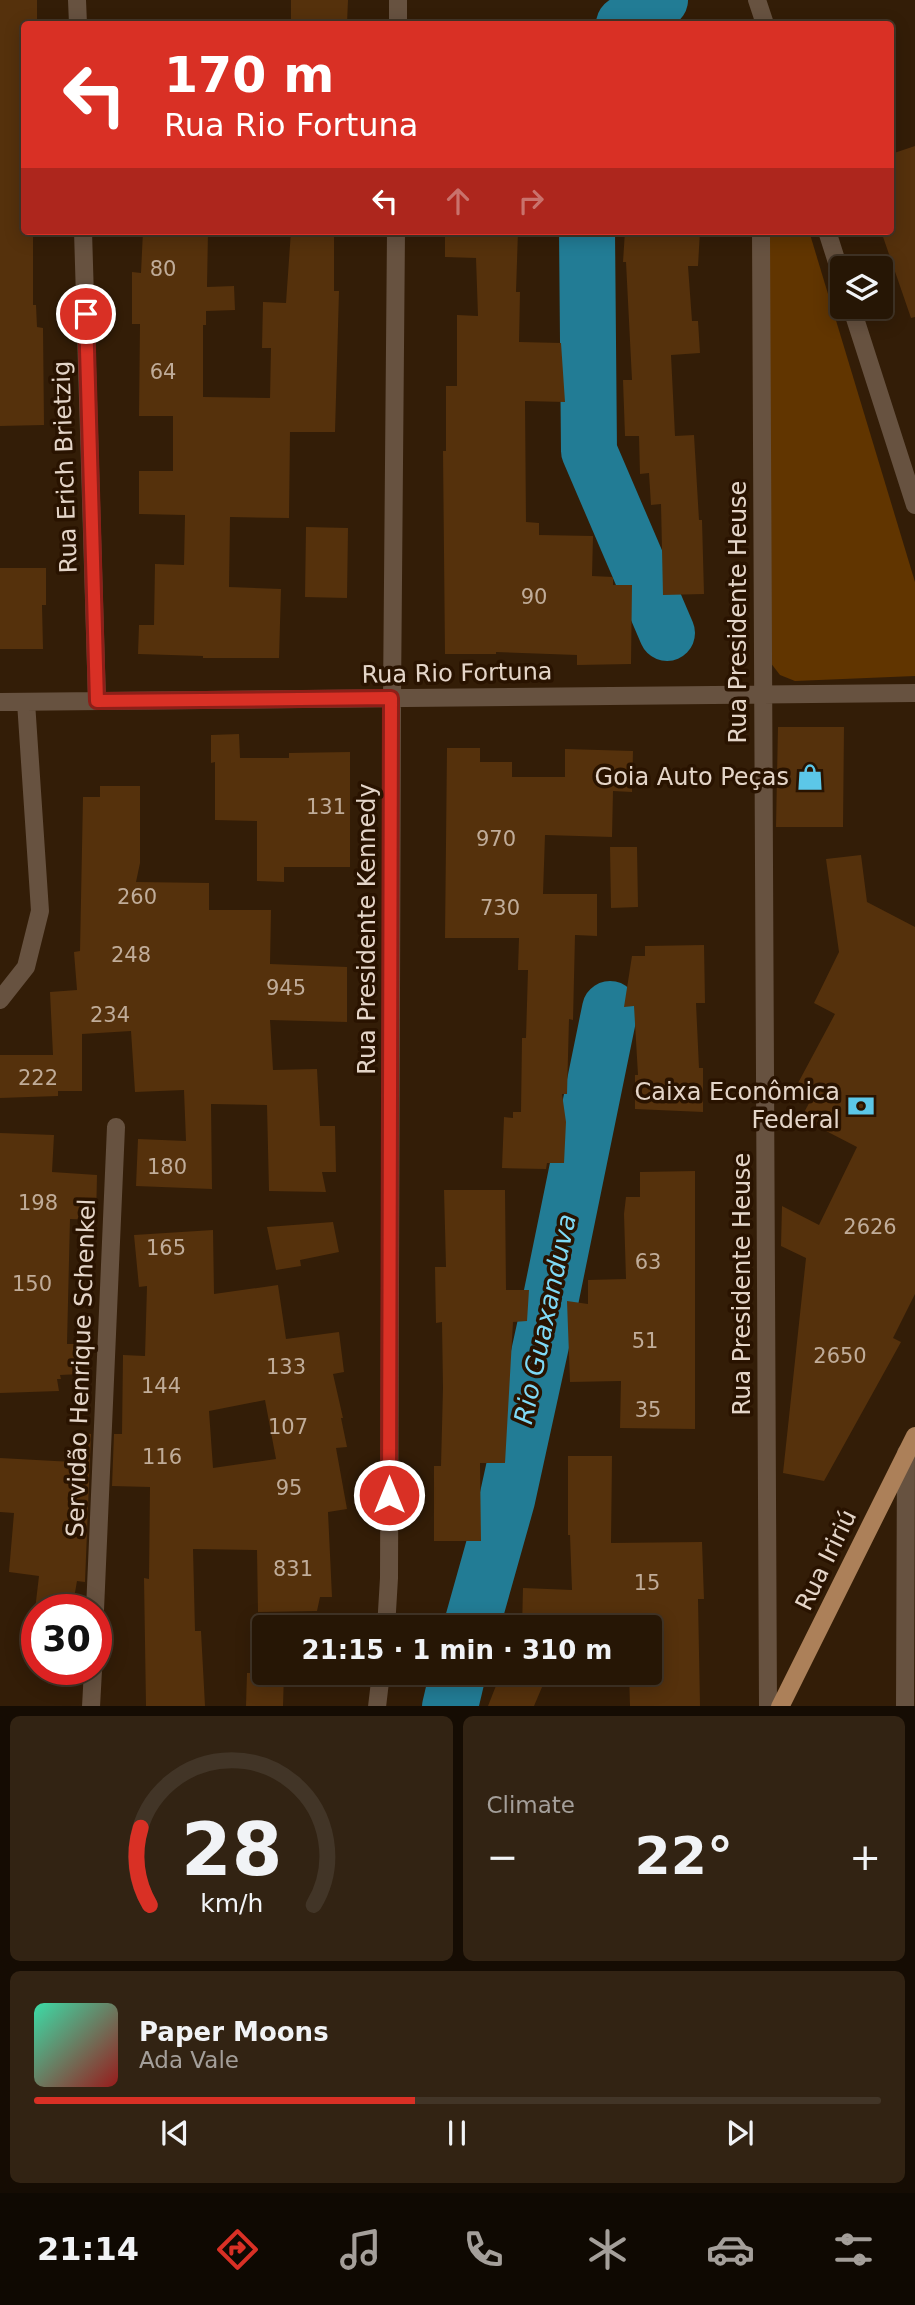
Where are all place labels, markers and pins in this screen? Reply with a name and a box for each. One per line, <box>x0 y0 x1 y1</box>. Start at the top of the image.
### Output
pin <box>56 284 116 344</box>
shop icon: Goia Auto Peças <box>795 762 825 792</box>
place label: Goia Auto Peças <box>595 763 789 791</box>
place label: Caixa Econômica Federal <box>634 1078 840 1134</box>
bank icon: Caixa Econômica Federal <box>846 1091 876 1121</box>

